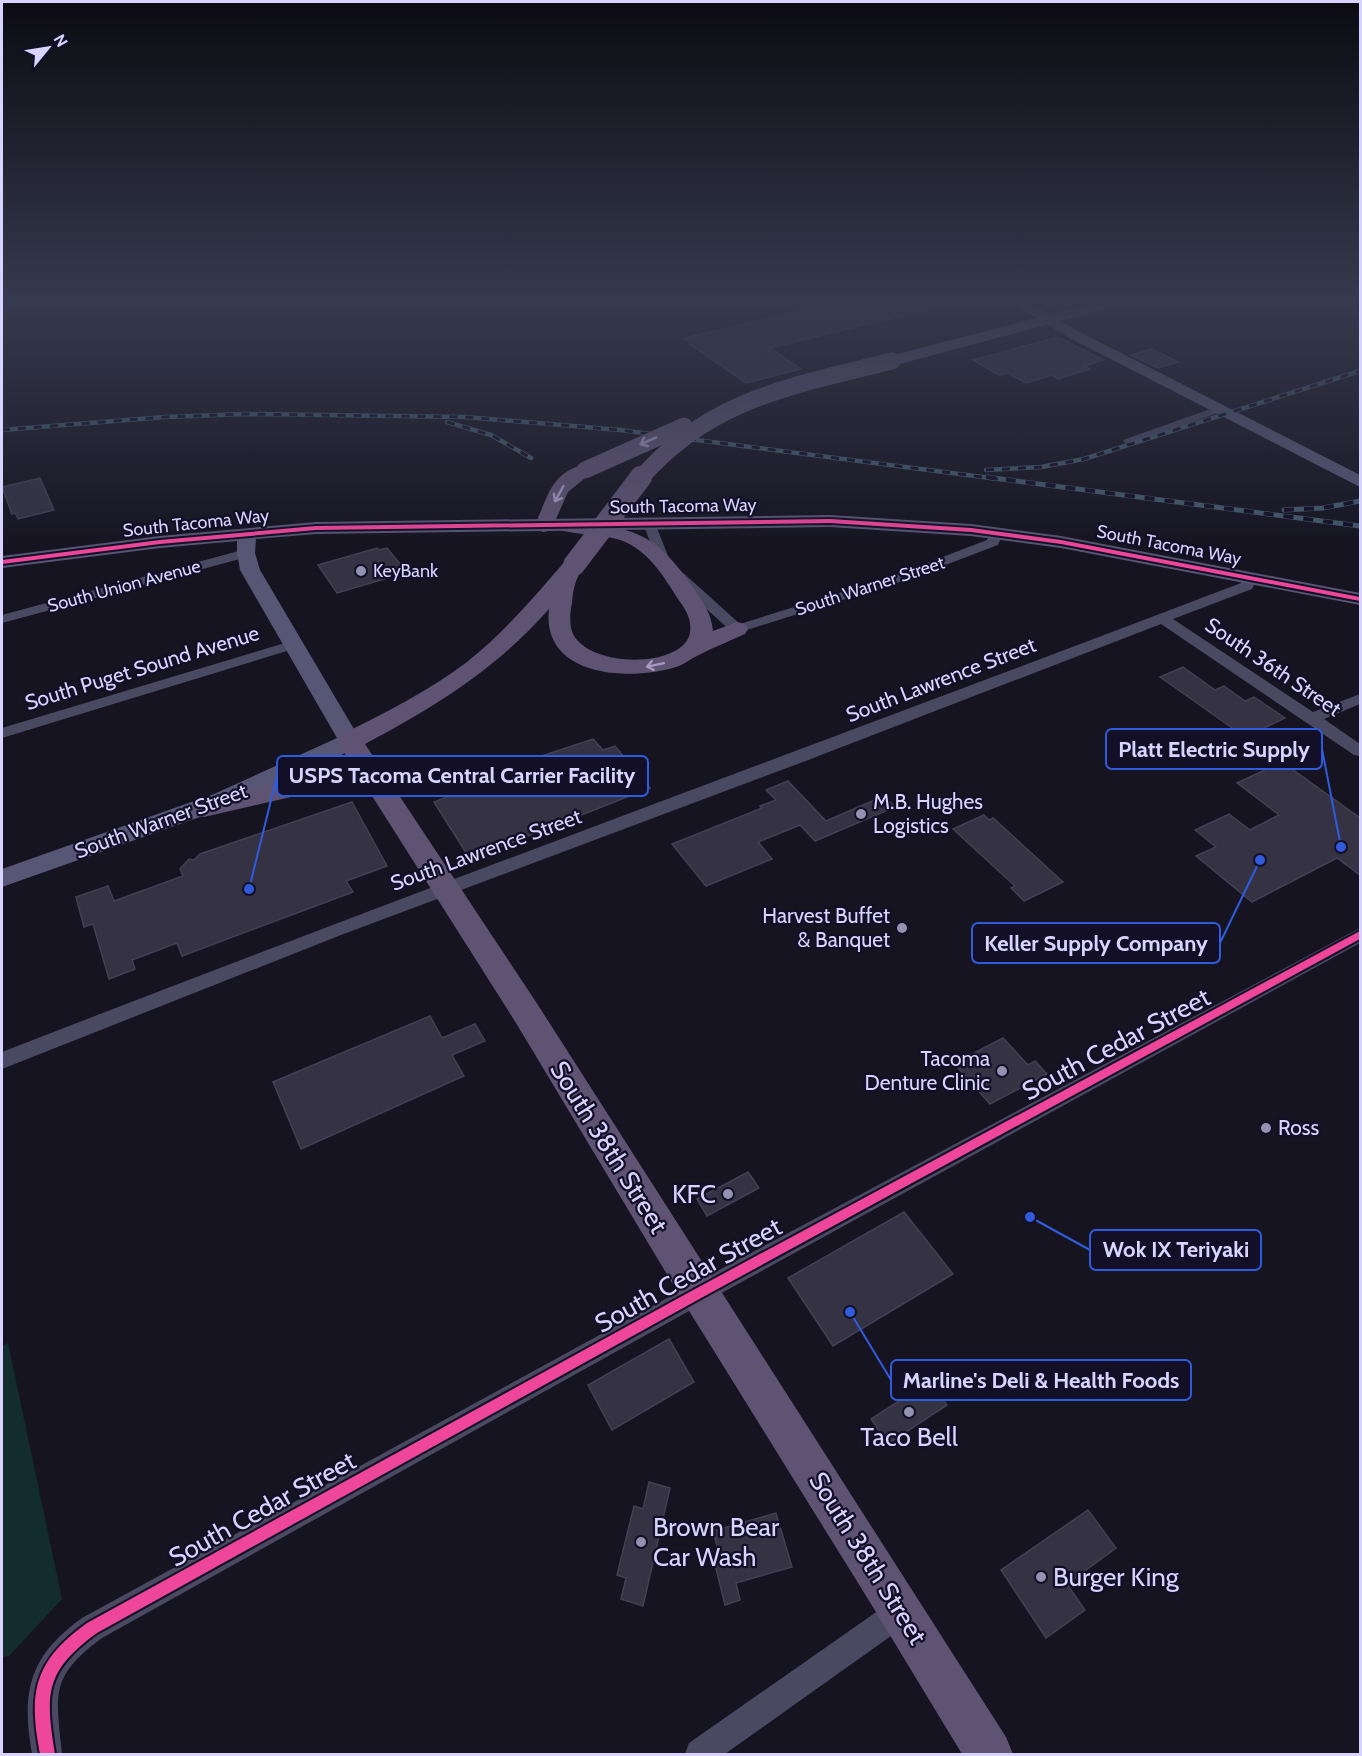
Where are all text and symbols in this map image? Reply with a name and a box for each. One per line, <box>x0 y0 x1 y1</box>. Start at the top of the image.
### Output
north arrow <box>18 18 78 78</box>
text: N <box>50 31 72 50</box>
one-way arrow <box>640 436 658 447</box>
one-way arrow <box>553 485 565 502</box>
street label: South Tacoma Way <box>609 494 757 518</box>
street label: South Tacoma Way <box>122 504 270 542</box>
street label: South Tacoma Way <box>1095 520 1243 570</box>
street label: South Warner Street <box>793 551 947 621</box>
street label: South Union Avenue <box>45 555 203 617</box>
place label: KeyBank <box>373 560 439 582</box>
marker: KeyBank <box>354 564 368 578</box>
street label: South 36th Street <box>1201 612 1346 721</box>
street label: South Puget Sound Avenue <box>22 620 262 715</box>
street label: South Lawrence Street <box>842 632 1039 727</box>
one-way arrow <box>645 660 665 671</box>
callout: Platt Electric Supply <box>1106 729 1322 769</box>
text: Platt Electric Supply <box>1118 736 1310 763</box>
callout: USPS Tacoma Central Carrier Facility <box>277 756 648 796</box>
text: USPS Tacoma Central Carrier Facility <box>289 762 636 789</box>
street label: South Warner Street <box>71 778 250 863</box>
place label: M.B. Hughes Logistics <box>873 789 983 838</box>
street label: South Lawrence Street <box>387 803 585 896</box>
marker: M.B. Hughes Logistics <box>854 807 868 821</box>
place label: Harvest Buffet & Banquet <box>762 903 890 952</box>
marker: Harvest Buffet & Banquet <box>895 921 909 935</box>
callout: Keller Supply Company <box>972 923 1220 963</box>
text: Keller Supply Company <box>984 930 1208 957</box>
street label: South Cedar Street <box>1016 981 1216 1107</box>
place label: Tacoma Denture Clinic <box>865 1046 990 1095</box>
street label: South 38th Street <box>543 1055 675 1239</box>
marker: Tacoma Denture Clinic <box>995 1064 1009 1078</box>
place label: Ross <box>1278 1115 1320 1140</box>
marker: Ross <box>1259 1121 1273 1135</box>
place label: KFC <box>672 1178 716 1210</box>
marker: KFC <box>721 1187 735 1201</box>
street label: South Cedar Street <box>589 1210 787 1340</box>
callout: Wok IX Teriyaki <box>1090 1230 1261 1270</box>
text: Wok IX Teriyaki <box>1103 1236 1249 1263</box>
callout: Marline's Deli & Health Foods <box>891 1360 1191 1400</box>
text: Marline's Deli & Health Foods <box>903 1367 1179 1394</box>
marker: Taco Bell <box>902 1405 916 1419</box>
place label: Taco Bell <box>860 1421 958 1453</box>
street label: South Cedar Street <box>163 1444 361 1574</box>
street label: South 38th Street <box>802 1466 934 1650</box>
place label: Brown Bear Car Wash <box>653 1511 780 1573</box>
marker: Brown Bear Car Wash <box>634 1535 648 1549</box>
place label: Burger King <box>1053 1561 1180 1593</box>
marker: Burger King <box>1034 1570 1048 1584</box>

